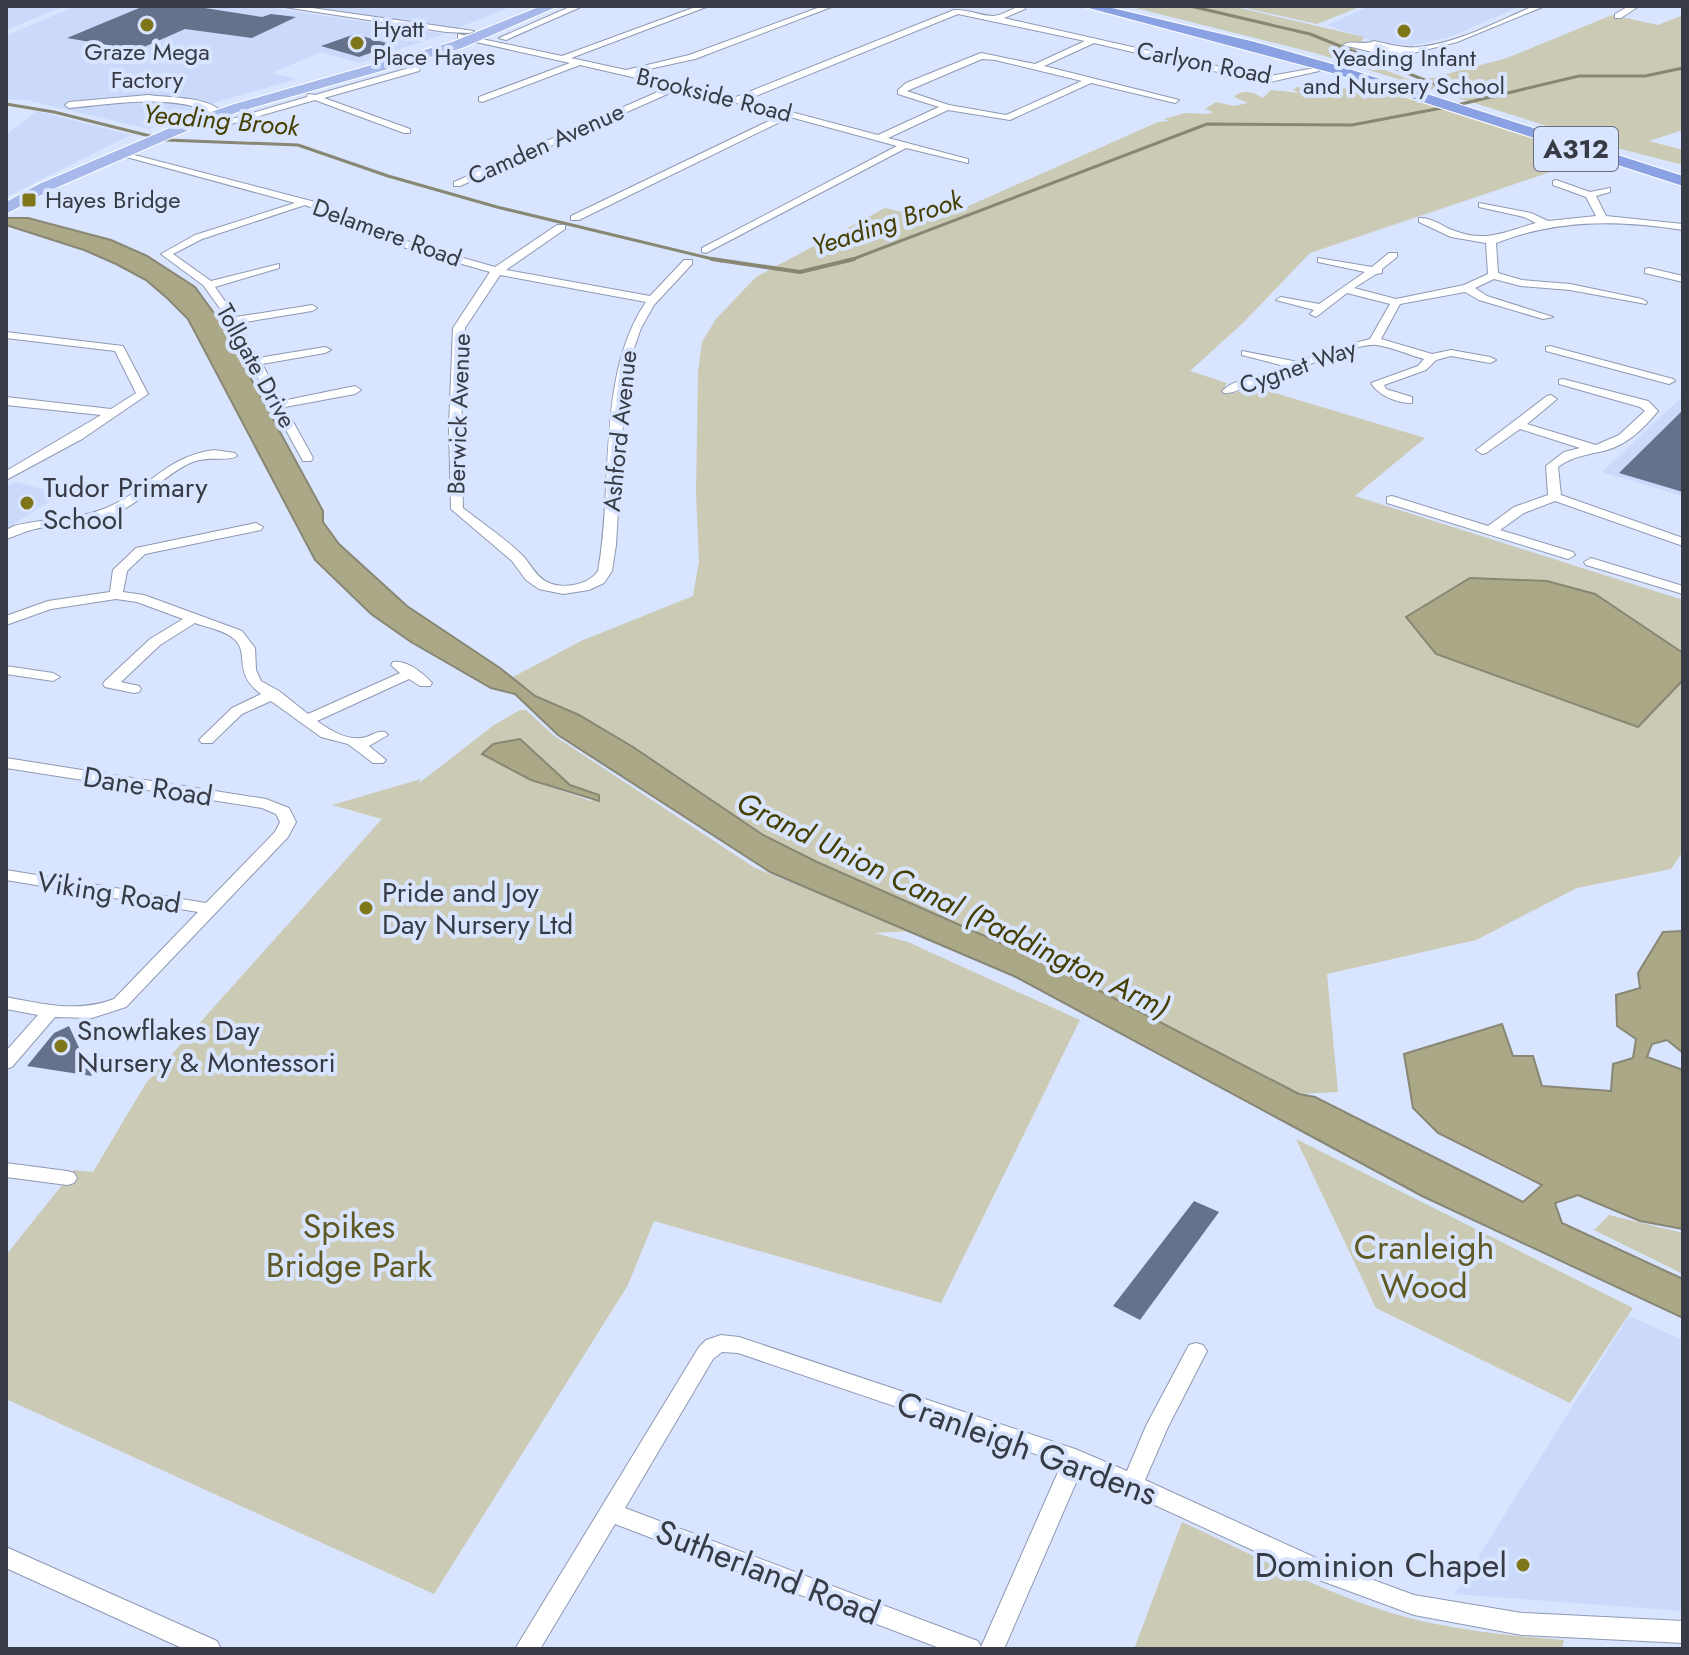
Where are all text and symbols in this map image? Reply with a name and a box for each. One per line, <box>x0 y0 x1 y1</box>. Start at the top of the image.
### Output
place label: Hyatt Place Hayes <box>373 11 495 74</box>
marker: Graze Mega Factory <box>138 16 156 34</box>
marker: Yeading Infant and Nursery School <box>1395 22 1413 40</box>
street label: Carlyon Road <box>1134 32 1274 93</box>
place label: Graze Mega Factory <box>84 34 210 97</box>
marker: Hyatt Place Hayes <box>348 34 366 52</box>
place label: Yeading Infant and Nursery School <box>1303 40 1505 103</box>
street label: Brookside Road <box>633 58 795 131</box>
water label: Yeading Brook <box>141 94 302 146</box>
street label: Camden Avenue <box>462 94 629 194</box>
road number: A312 <box>1534 127 1618 171</box>
water label: Yeading Brook <box>807 180 969 265</box>
place label: Hayes Bridge <box>45 182 181 217</box>
street label: Delamere Road <box>308 189 466 276</box>
marker: Hayes Bridge <box>20 191 38 209</box>
street label: Tollgate Drive <box>208 297 305 434</box>
street label: Cygnet Way <box>1235 330 1361 403</box>
street label: Berwick Avenue <box>438 333 479 495</box>
street label: Ashford Avenue <box>594 349 645 513</box>
place label: Tudor Primary School <box>43 467 208 540</box>
marker: Tudor Primary School <box>18 494 36 512</box>
street label: Dane Road <box>80 756 216 817</box>
water label: Grand Union Canal (Paddington Arm) <box>730 781 1177 1028</box>
street label: Viking Road <box>34 861 184 924</box>
place label: Pride and Joy Day Nursery Ltd <box>382 872 573 945</box>
marker: Pride and Joy Day Nursery Ltd <box>357 899 375 917</box>
place label: Snowflakes Day Nursery & Montessori <box>77 1010 336 1083</box>
marker: Snowflakes Day Nursery & Montessori <box>52 1037 70 1055</box>
park label: Spikes Bridge Park <box>266 1202 432 1290</box>
park label: Cranleigh Wood <box>1354 1223 1494 1311</box>
street label: Cranleigh Gardens <box>890 1379 1164 1518</box>
street label: Sutherland Road <box>649 1507 887 1638</box>
place label: Dominion Chapel <box>1254 1541 1507 1590</box>
marker: Dominion Chapel <box>1514 1556 1532 1574</box>

